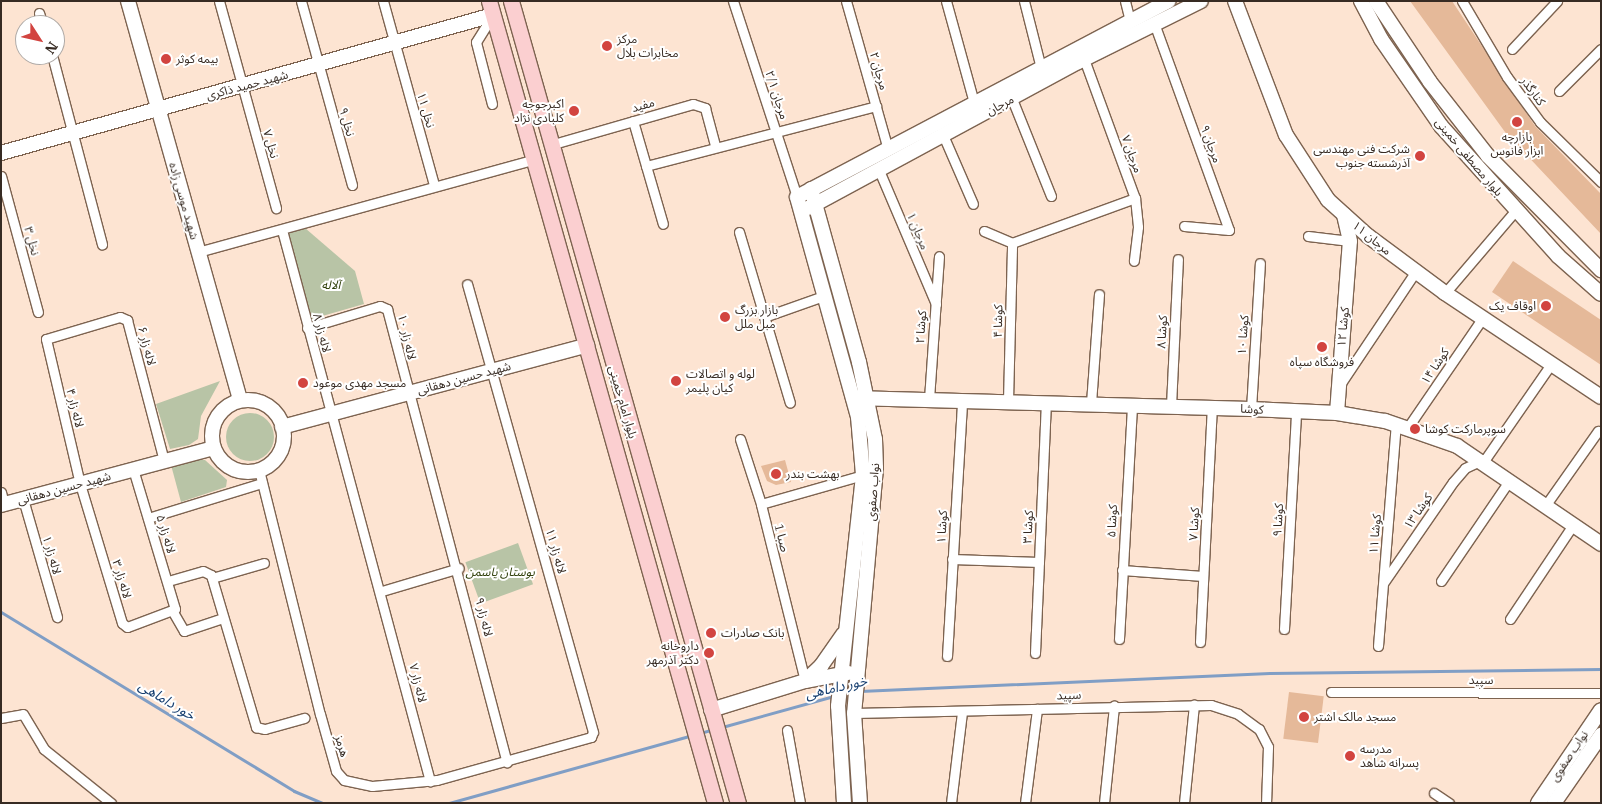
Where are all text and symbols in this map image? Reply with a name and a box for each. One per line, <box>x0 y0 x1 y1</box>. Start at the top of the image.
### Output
north arrow <box>15 15 65 65</box>
place label: مرکز مخابرات بلال <box>617 32 678 60</box>
text: N <box>41 38 62 58</box>
marker: مرکز مخابرات بلال <box>601 40 613 52</box>
street label: مرجان ۲ <box>867 50 891 92</box>
place label: بیمه کوثر <box>176 52 218 66</box>
marker: بیمه کوثر <box>160 53 172 65</box>
street label: شهید حمید ذاکری <box>204 67 290 103</box>
street label: مرجان ۲/۱ <box>762 69 792 121</box>
street label: کنارگذر <box>1518 74 1548 108</box>
street label: نخل ۱۱ <box>414 91 438 129</box>
street label: مرجان <box>984 92 1016 118</box>
street label: مفید <box>630 95 656 115</box>
place label: اکبرجوجه کلبادی نژاد <box>514 97 564 125</box>
marker: اکبرجوجه کلبادی نژاد <box>568 105 580 117</box>
street label: نخل ۹ <box>336 106 358 138</box>
street label: بلوار مصطفی خمینی <box>1432 115 1506 199</box>
marker: بازارچه ابزار فانوس <box>1511 116 1523 128</box>
street label: مرجان ۹ <box>1198 123 1224 165</box>
street label: نخل ۷ <box>260 128 282 160</box>
place label: بازارچه ابزار فانوس <box>1491 130 1543 158</box>
street label: مرجان ۷ <box>1119 133 1145 175</box>
place label: شرکت فنی مهندسی آذرشسته جنوب <box>1313 142 1410 170</box>
marker: شرکت فنی مهندسی آذرشسته جنوب <box>1414 150 1426 162</box>
street label: شهید موسی زاده <box>166 161 202 241</box>
street label: مرجان ۱ <box>904 210 932 252</box>
street label: مرجان ۱۱ <box>1350 218 1394 258</box>
street label: نخل ۳ <box>21 225 43 257</box>
park label: آلاله <box>322 278 340 292</box>
place label: اوقاف یک <box>1489 299 1536 313</box>
marker: اوقاف یک <box>1540 300 1552 312</box>
place label: بازار بزرگ مبل ملل <box>735 303 778 331</box>
street label: کوشا ۴ <box>991 304 1005 338</box>
street label: کوشا ۱۲ <box>1334 306 1352 348</box>
street label: کوشا ۲ <box>913 310 929 344</box>
marker: بازار بزرگ مبل ملل <box>719 311 731 323</box>
street label: لاله زار ۸ <box>310 312 334 354</box>
street label: لاله زار ۱۰ <box>395 313 419 361</box>
street label: کوشا ۸ <box>1154 315 1170 349</box>
street label: کوشا ۱۰ <box>1234 315 1252 355</box>
street label: لاله زار ۶ <box>135 325 159 367</box>
marker: فروشگاه سپاه <box>1316 341 1328 353</box>
street label: کوشا ۱۴ <box>1418 345 1452 387</box>
place label: فروشگاه سپاه <box>1290 355 1354 369</box>
street label: شهید حسین دهقانی <box>416 359 512 397</box>
street label: بلوار امام خمینی <box>606 364 640 440</box>
place label: لوله و اتصالات کیان پلیمر <box>686 367 755 395</box>
marker: لوله و اتصالات کیان پلیمر <box>670 375 682 387</box>
place label: مسجد مهدی موعود <box>313 376 406 390</box>
marker: مسجد مهدی موعود <box>297 377 309 389</box>
street label: لاله زار ۴ <box>63 387 87 429</box>
street label: کوشا <box>1240 401 1264 417</box>
place label: سوپرمارکت کوشا <box>1425 422 1506 436</box>
marker: سوپرمارکت کوشا <box>1409 423 1421 435</box>
street label: نواب صفوی <box>864 463 882 521</box>
place label: بهشت بندر <box>786 467 840 481</box>
marker: بهشت بندر <box>770 468 782 480</box>
street label: شهید حسین دهقانی <box>16 469 112 507</box>
street label: کوشا ۱۳ <box>1401 490 1435 532</box>
street label: کوشا ۹ <box>1270 503 1286 537</box>
street label: کوشا ۵ <box>1104 504 1120 538</box>
street label: کوشا ۷ <box>1186 507 1202 541</box>
street label: کوشا ۱ <box>934 510 950 544</box>
street label: کوشا ۳ <box>1020 510 1036 544</box>
street label: لاله زار ۵ <box>153 513 179 555</box>
street label: کوشا ۱۱ <box>1366 513 1384 555</box>
street label: صبا 1 <box>772 522 792 554</box>
street label: لاله زار ۱۱ <box>543 527 569 575</box>
street label: لاله زار ۱ <box>40 534 64 576</box>
street label: لاله زار ۳ <box>109 558 135 600</box>
park label: بوستان یاسمن <box>465 565 535 579</box>
street label: لاله زار ۹ <box>472 596 496 638</box>
place label: بانک صادرات <box>721 626 784 640</box>
marker: بانک صادرات <box>705 627 717 639</box>
place label: داروخانه دکتر آذرمهر <box>647 639 699 667</box>
marker: داروخانه دکتر آذرمهر <box>703 647 715 659</box>
street label: لاله زار ۷ <box>406 662 430 704</box>
water label: خور داماهی <box>804 672 868 702</box>
street label: سپید <box>1469 673 1493 687</box>
water label: خور داماهی <box>136 677 198 723</box>
street label: سپید <box>1056 687 1082 703</box>
place label: مسجد مالک اشتر <box>1314 710 1396 724</box>
marker: مسجد مالک اشتر <box>1298 711 1310 723</box>
street label: نواب صفوی <box>1547 728 1591 784</box>
street label: هرمز <box>332 733 352 759</box>
place label: مدرسه پسرانه شاهد <box>1360 742 1419 770</box>
marker: مدرسه پسرانه شاهد <box>1344 750 1356 762</box>

